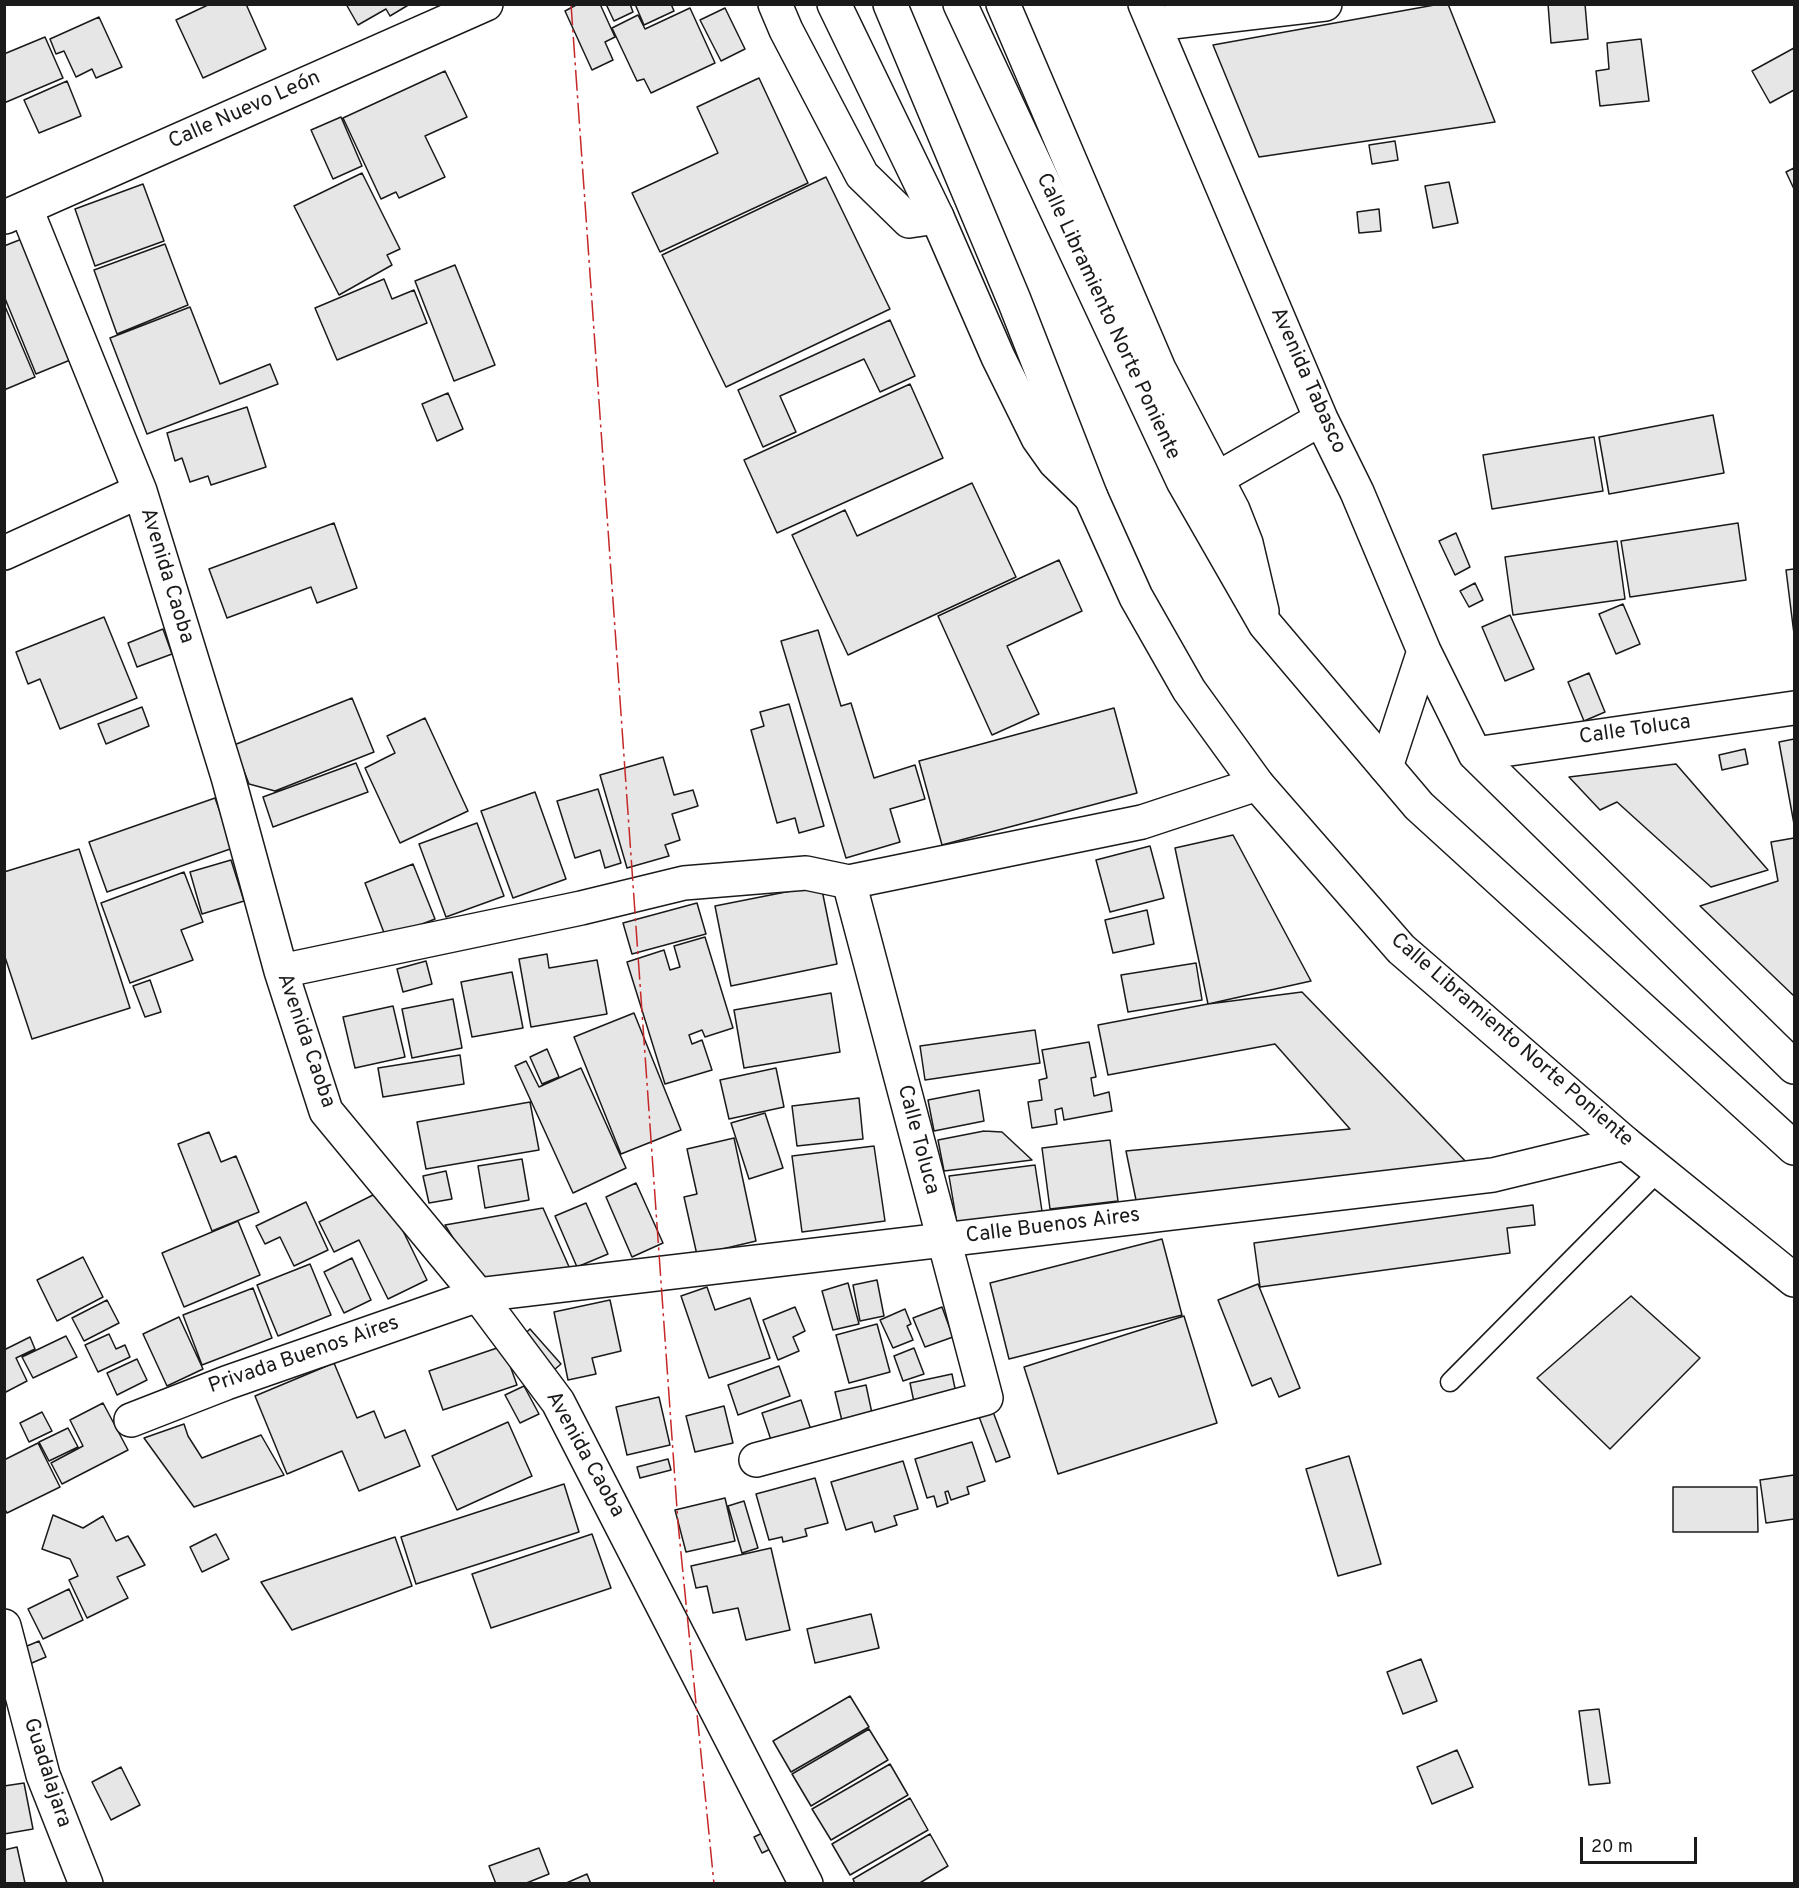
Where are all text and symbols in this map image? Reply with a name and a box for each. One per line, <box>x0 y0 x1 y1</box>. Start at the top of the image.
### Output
street label: Calle Nuevo León <box>165 66 325 156</box>
street label: Calle Libramiento Norte Poniente <box>1029 170 1185 464</box>
street label: Avenida Tabasco <box>1263 304 1351 458</box>
street label: Avenida Caoba <box>133 505 199 647</box>
street label: Calle Toluca <box>1578 711 1692 751</box>
street label: Calle Libramiento Norte Poniente <box>1385 929 1637 1153</box>
street label: Avenida Caoba <box>270 971 340 1111</box>
street label: Calle Toluca <box>890 1082 944 1198</box>
street label: Calle Buenos Aires <box>964 1204 1142 1250</box>
street label: Privada Buenos Aires <box>205 1312 403 1400</box>
street label: Avenida Caoba <box>539 1388 629 1522</box>
street label: Guadalajara <box>17 1715 75 1831</box>
scale bar <box>1583 1825 1700 1863</box>
text: 20 m <box>1591 1836 1633 1859</box>

